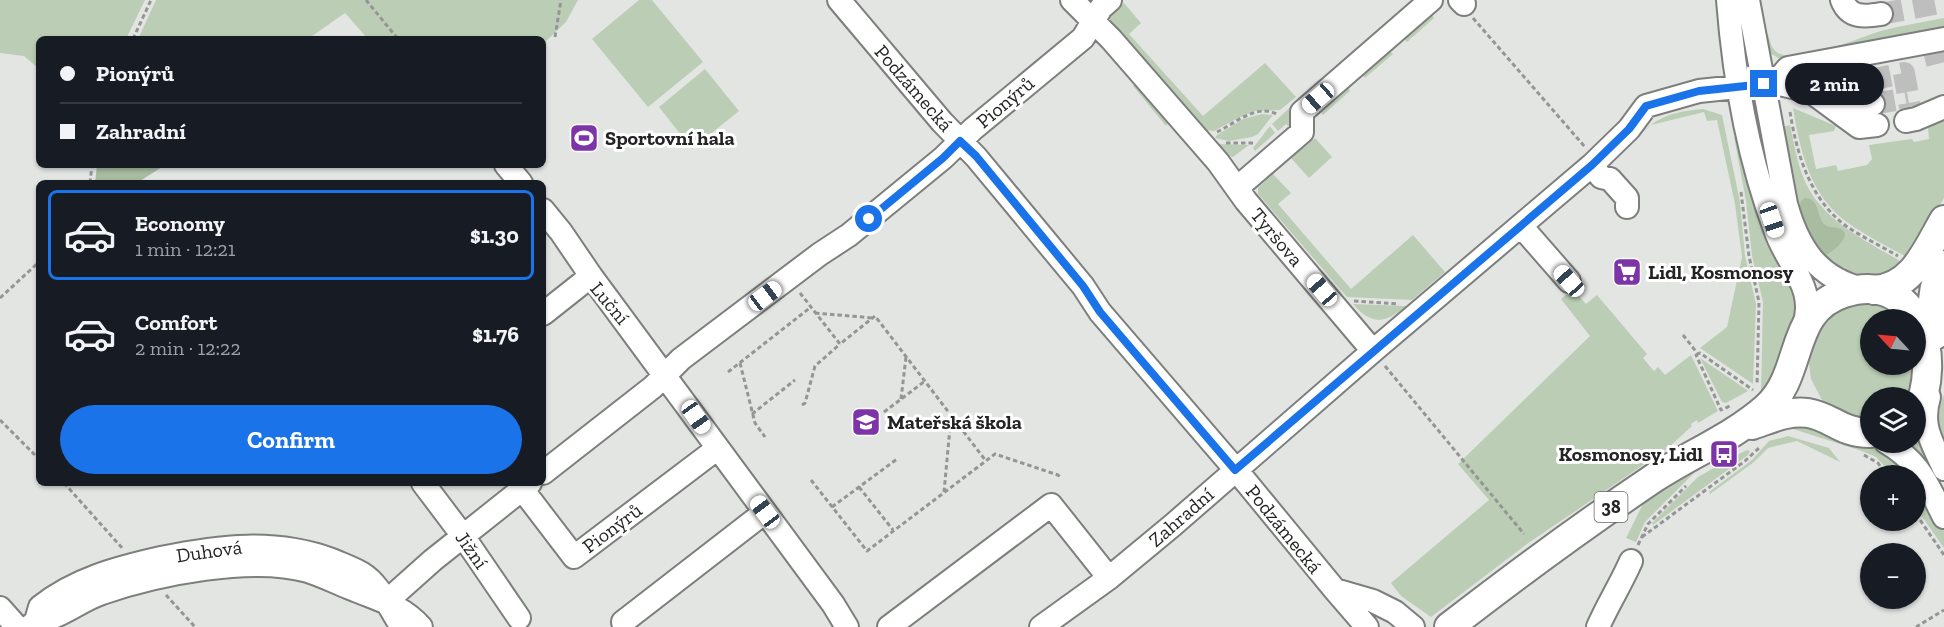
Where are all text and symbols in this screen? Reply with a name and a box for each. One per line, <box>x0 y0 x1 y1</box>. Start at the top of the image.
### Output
street label: Podzámecká <box>870 40 958 137</box>
text: Pionýrů <box>96 60 174 87</box>
callout: 2 min <box>1785 63 1884 105</box>
route end <box>1750 70 1777 97</box>
street label: Pionýrů <box>971 71 1039 133</box>
text: 2 min <box>1810 72 1859 96</box>
car <box>1299 79 1337 117</box>
text: Zahradní <box>96 118 186 145</box>
sports icon: Sportovní hala <box>568 122 600 154</box>
place label: Sportovní hala <box>605 126 735 150</box>
car <box>1758 200 1786 240</box>
street label: Tyršova <box>1246 203 1309 271</box>
route start <box>855 205 882 232</box>
icon: car <box>63 208 117 262</box>
text: Economy <box>135 210 225 237</box>
text: $1.30 <box>470 222 519 249</box>
text: 1 min · 12:21 <box>135 237 236 261</box>
supermarket icon: Lidl, Kosmonosy <box>1611 256 1643 288</box>
place label: Lidl, Kosmonosy <box>1648 260 1794 284</box>
car <box>1550 262 1588 300</box>
car <box>1303 271 1341 309</box>
street label: Luční <box>585 277 635 330</box>
car <box>745 278 785 314</box>
icon: car <box>63 307 117 361</box>
text: Comfort <box>135 309 217 336</box>
north arrow <box>1860 309 1926 375</box>
map controls <box>1860 309 1926 609</box>
text: $1.76 <box>472 321 519 348</box>
text: 2 min · 12:22 <box>135 336 241 360</box>
button: layers <box>1860 387 1926 453</box>
car <box>678 397 714 437</box>
button: Confirm <box>60 405 522 474</box>
school or university icon: Mateřská škola <box>850 406 882 438</box>
place label: Mateřská škola <box>887 410 1022 434</box>
bus stop icon: Kosmonosy, Lidl <box>1708 438 1740 470</box>
place label: Kosmonosy, Lidl <box>1559 442 1703 466</box>
button: + <box>1860 465 1926 531</box>
street label: Podzámecká <box>1241 480 1327 578</box>
street label: Zahradní <box>1144 482 1219 552</box>
car <box>747 492 783 532</box>
road number: 38 <box>1594 492 1628 522</box>
street label: Pionýrů <box>578 498 646 558</box>
street label: Jižní <box>450 526 494 574</box>
street label: Duhová <box>174 534 244 567</box>
button: − <box>1860 543 1926 609</box>

